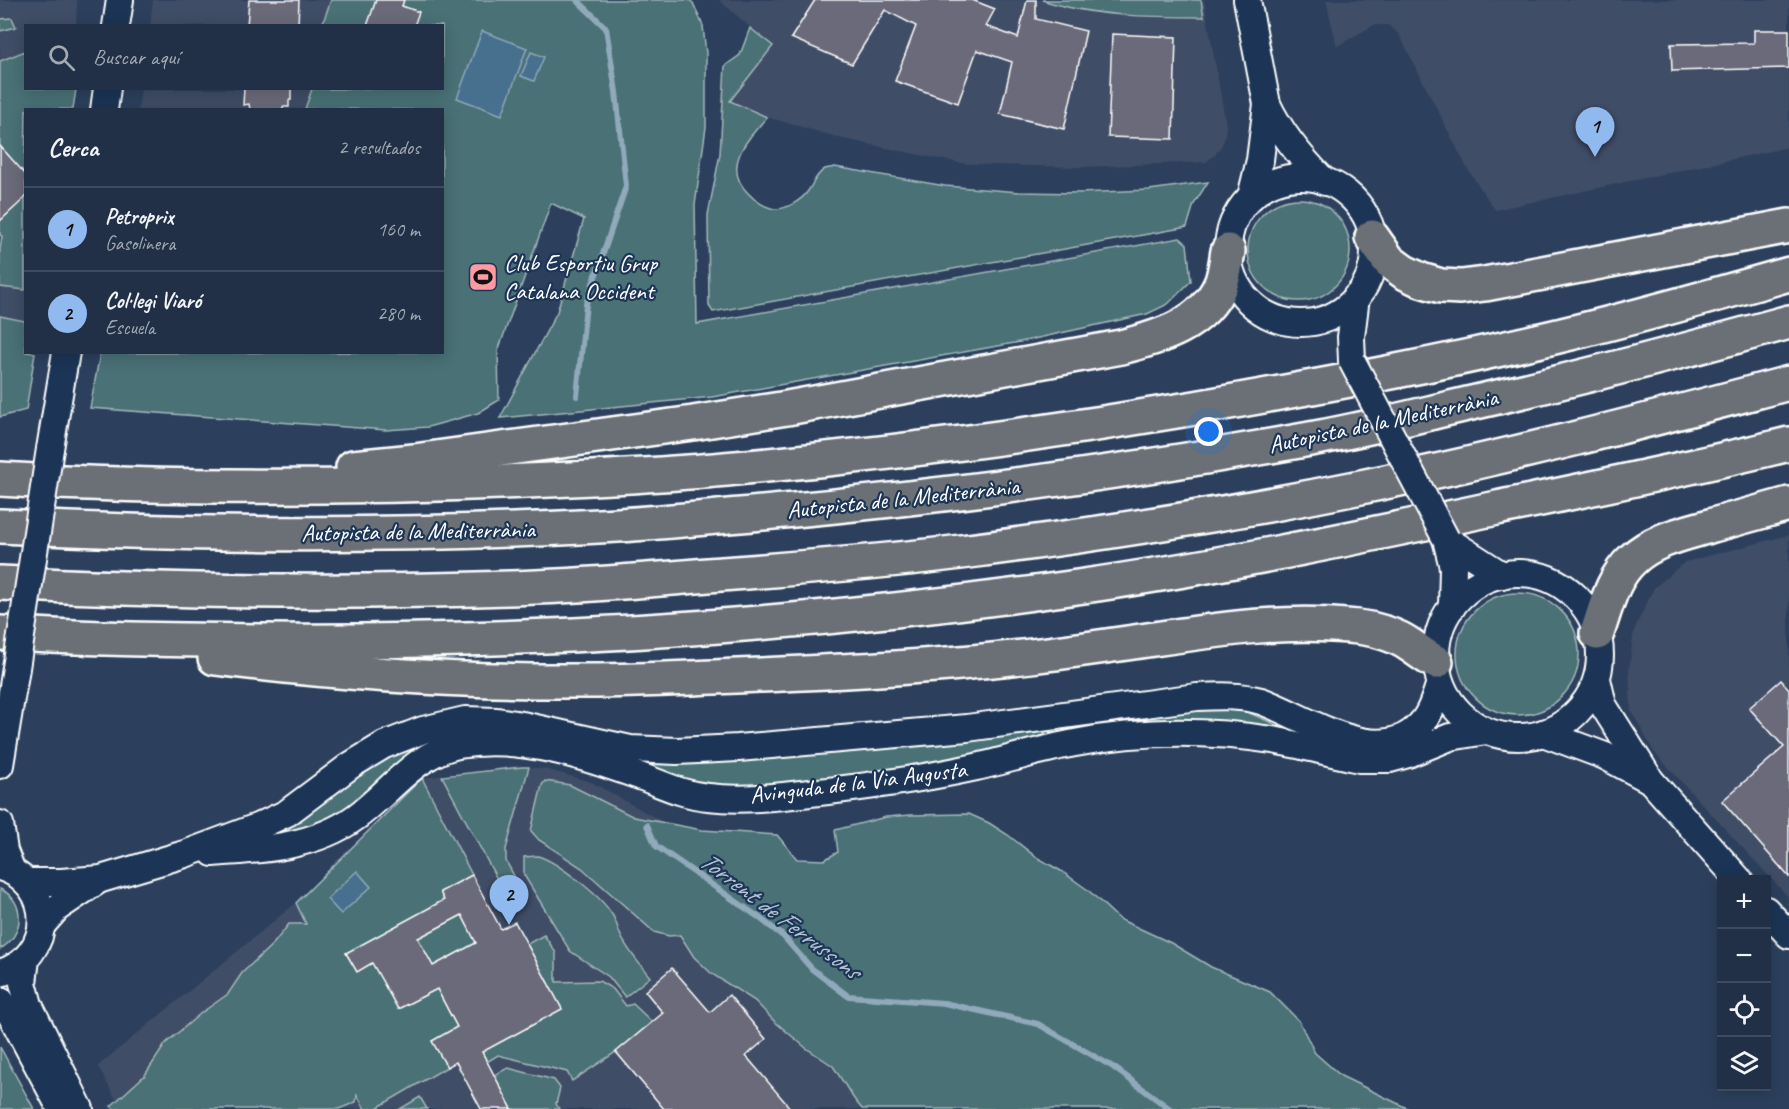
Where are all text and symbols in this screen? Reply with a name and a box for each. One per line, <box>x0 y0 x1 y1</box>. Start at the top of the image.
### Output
search box <box>24 24 444 90</box>
icon: search <box>45 41 78 74</box>
text: Buscar aquí <box>93 43 179 71</box>
pin: 1 <box>1576 108 1614 157</box>
text: Cerca <box>48 131 98 164</box>
text: 2 resultados <box>338 135 420 160</box>
text: Petroprix <box>105 203 173 231</box>
text: 1 <box>63 217 72 242</box>
text: 160 m <box>377 217 420 242</box>
text: Gasolinera <box>105 231 175 256</box>
place label: Club Esportiu Grup Catalana Occident <box>504 248 659 306</box>
sports icon: Club Esportiu Grup Catalana Occident <box>467 261 499 293</box>
text: Col·legi Viaró <box>105 287 201 315</box>
text: 2 <box>63 301 72 326</box>
text: 280 m <box>377 301 420 326</box>
text: Escuela <box>105 315 155 340</box>
street label: Autopista de la Mediterrània <box>1266 382 1502 460</box>
your location <box>1194 417 1223 446</box>
street label: Autopista de la Mediterrània <box>785 471 1022 525</box>
street label: Autopista de la Mediterrània <box>301 514 536 548</box>
street label: Avinguda de la Via Augusta <box>748 754 969 810</box>
water label: Torrent de Ferrussons <box>693 844 870 989</box>
map controls <box>1717 875 1771 1091</box>
button: + <box>1717 875 1771 929</box>
pin: 2 <box>490 876 528 925</box>
button: − <box>1717 929 1771 983</box>
button: locate <box>1717 983 1771 1037</box>
button: layers <box>1717 1037 1771 1091</box>

